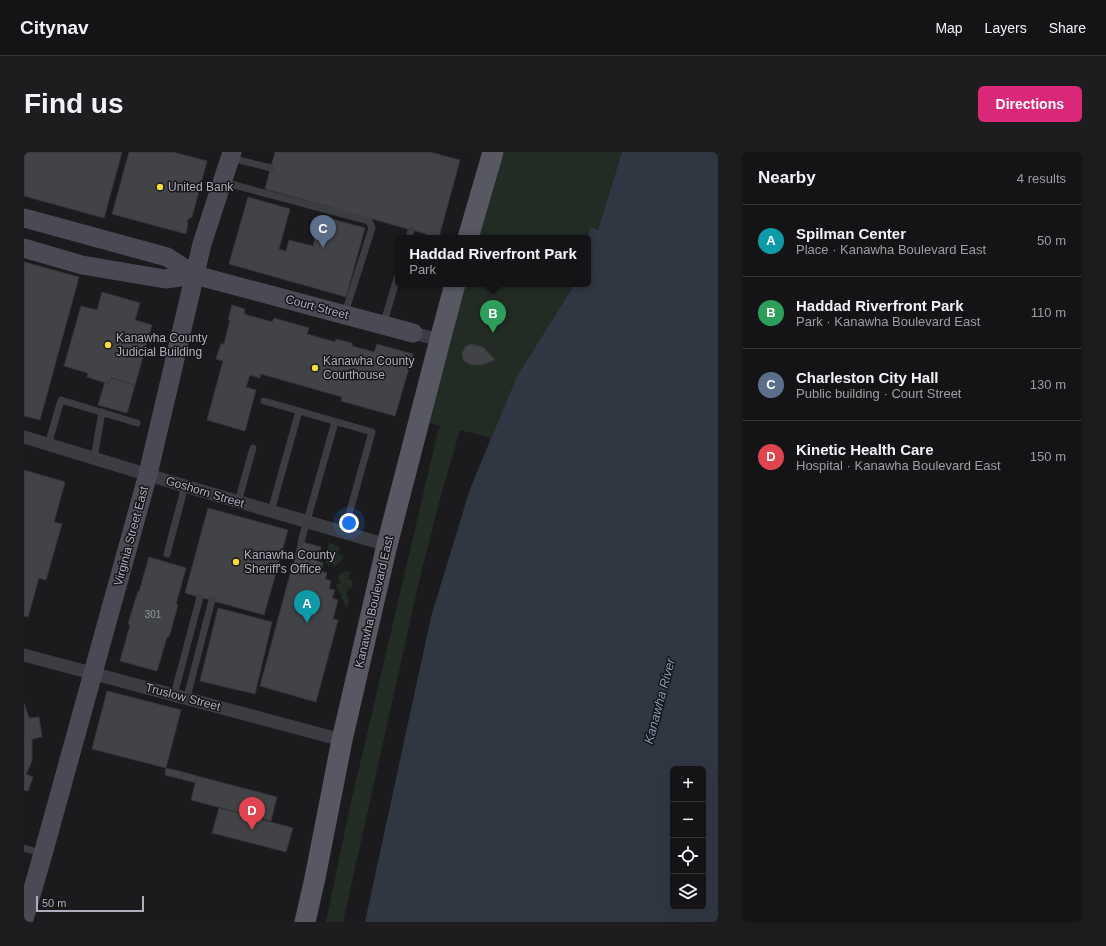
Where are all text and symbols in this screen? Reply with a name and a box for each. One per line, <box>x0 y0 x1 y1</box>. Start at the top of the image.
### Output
text: Citynav <box>20 17 89 38</box>
text: Map <box>935 20 963 36</box>
text: Layers <box>985 20 1027 36</box>
text: Share <box>1049 20 1086 36</box>
button: Directions <box>978 86 1082 122</box>
text: Find us <box>24 88 124 119</box>
text: Nearby <box>758 168 816 187</box>
text: 4 results <box>1017 171 1066 186</box>
place label: United Bank <box>168 180 234 194</box>
marker: United Bank <box>155 182 165 192</box>
pin: C <box>310 215 336 248</box>
text: Spilman Center <box>796 225 906 242</box>
text: A <box>766 233 776 248</box>
text: 50 m <box>1037 233 1066 248</box>
popup <box>395 235 591 287</box>
text: Place · Kanawha Boulevard East <box>796 242 986 257</box>
text: Haddad Riverfront Park <box>409 245 577 262</box>
text: Park <box>409 262 436 277</box>
street label: Court Street <box>284 292 351 322</box>
text: Haddad Riverfront Park <box>796 297 964 314</box>
pin: B <box>480 300 506 333</box>
text: B <box>766 305 776 320</box>
text: 110 m <box>1031 305 1066 320</box>
text: Park · Kanawha Boulevard East <box>796 314 980 329</box>
place label: Kanawha County Judicial Building <box>116 331 207 359</box>
marker: Kanawha County Judicial Building <box>103 340 113 350</box>
place label: Kanawha County Courthouse <box>323 354 414 382</box>
marker: Kanawha County Courthouse <box>310 363 320 373</box>
text: Charleston City Hall <box>796 369 939 386</box>
text: C <box>766 377 776 392</box>
text: 130 m <box>1030 377 1066 392</box>
text: Public building · Court Street <box>796 386 961 401</box>
text: Kinetic Health Care <box>796 441 934 458</box>
text: D <box>766 449 776 464</box>
text: 150 m <box>1030 449 1066 464</box>
text: Hospital · Kanawha Boulevard East <box>796 458 1001 473</box>
street label: Goshorn Street <box>164 473 247 511</box>
street label: Virginia Street East <box>111 484 151 587</box>
your location <box>339 513 359 533</box>
street label: Kanawha Boulevard East <box>352 534 396 669</box>
place label: Kanawha County Sheriff's Office <box>244 548 335 576</box>
marker: Kanawha County Sheriff's Office <box>231 557 241 567</box>
pin: A <box>294 590 320 623</box>
house number: 301 <box>145 609 162 620</box>
water label: Kanawha River <box>641 656 678 746</box>
street label: Truslow Street <box>144 680 223 714</box>
map controls <box>670 766 706 910</box>
button: + <box>670 766 706 802</box>
pin: D <box>239 797 265 830</box>
button: − <box>670 802 706 838</box>
button: locate <box>670 838 706 874</box>
button: layers <box>670 874 706 910</box>
scale bar <box>36 894 144 913</box>
text: 50 m <box>42 897 66 909</box>

